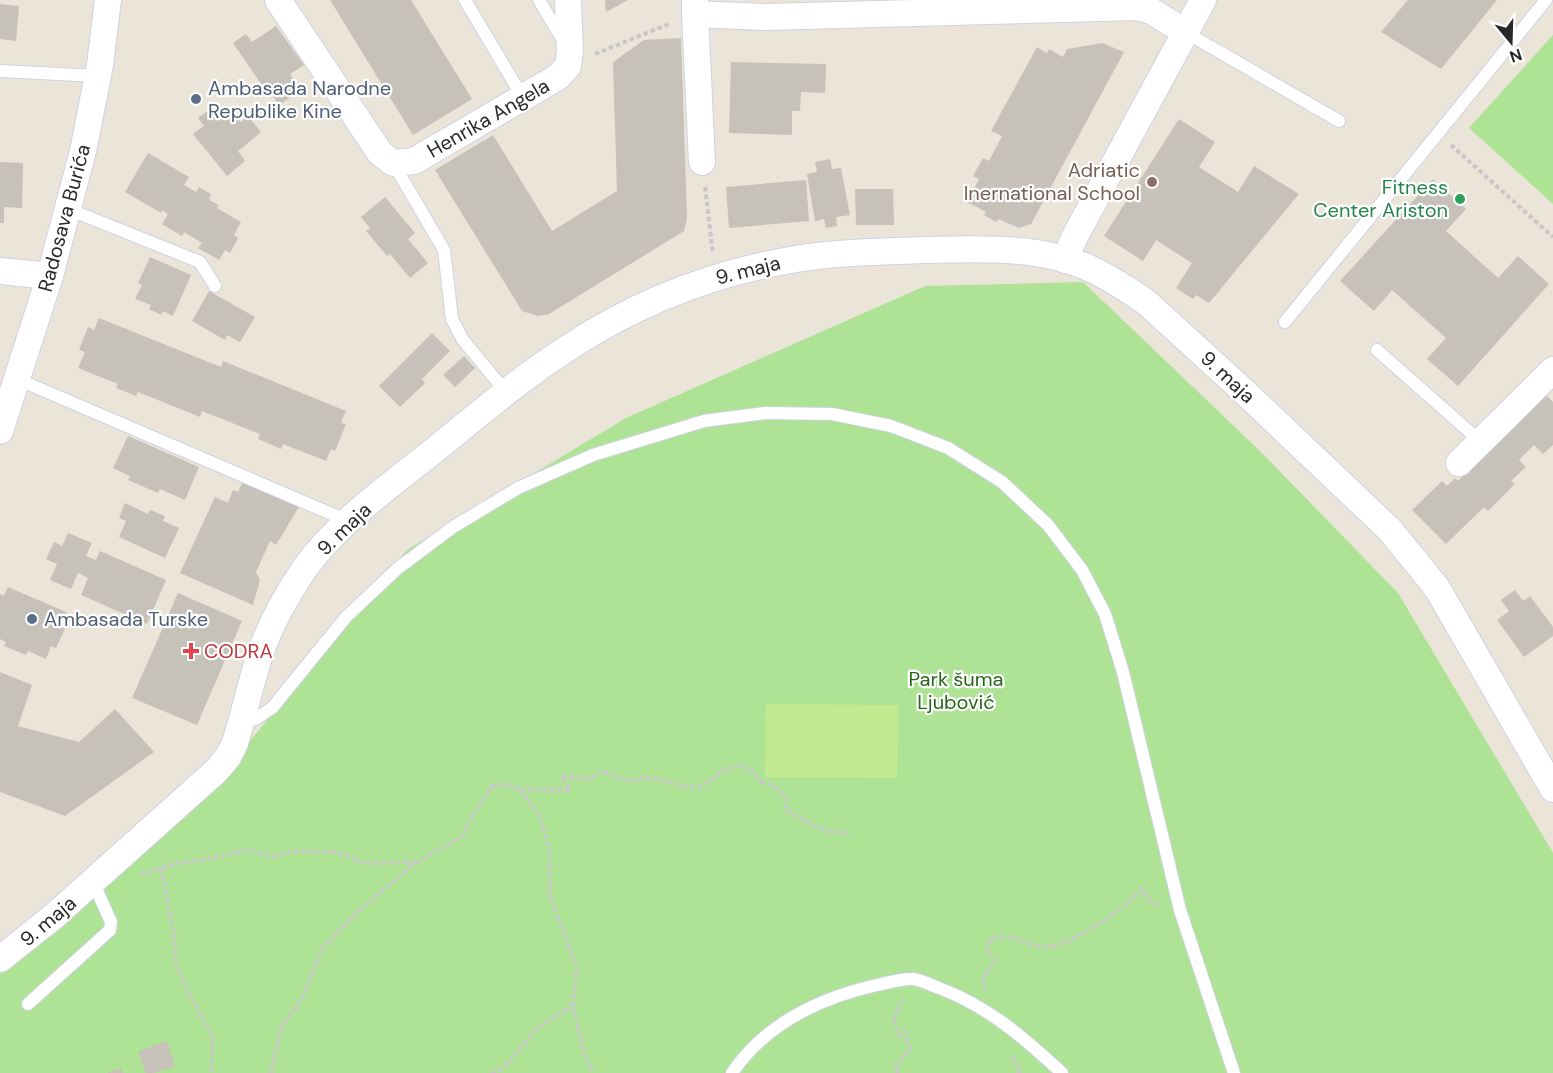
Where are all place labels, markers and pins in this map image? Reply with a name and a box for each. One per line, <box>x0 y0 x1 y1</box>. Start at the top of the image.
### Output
place label: Ambasada Narodne Republike Kine <box>208 75 391 124</box>
marker: Ambasada Narodne Republike Kine <box>189 92 203 106</box>
place label: Adriatic Inernational School <box>964 157 1140 206</box>
place label: Fitness Center Ariston <box>1313 174 1448 223</box>
marker: Adriatic Inernational School <box>1145 175 1159 189</box>
marker: Fitness Center Ariston <box>1453 192 1467 206</box>
place label: Ambasada Turske <box>44 606 208 632</box>
marker: Ambasada Turske <box>25 612 39 626</box>
place label: CODRA <box>204 638 273 664</box>
marker: CODRA <box>182 642 200 660</box>

